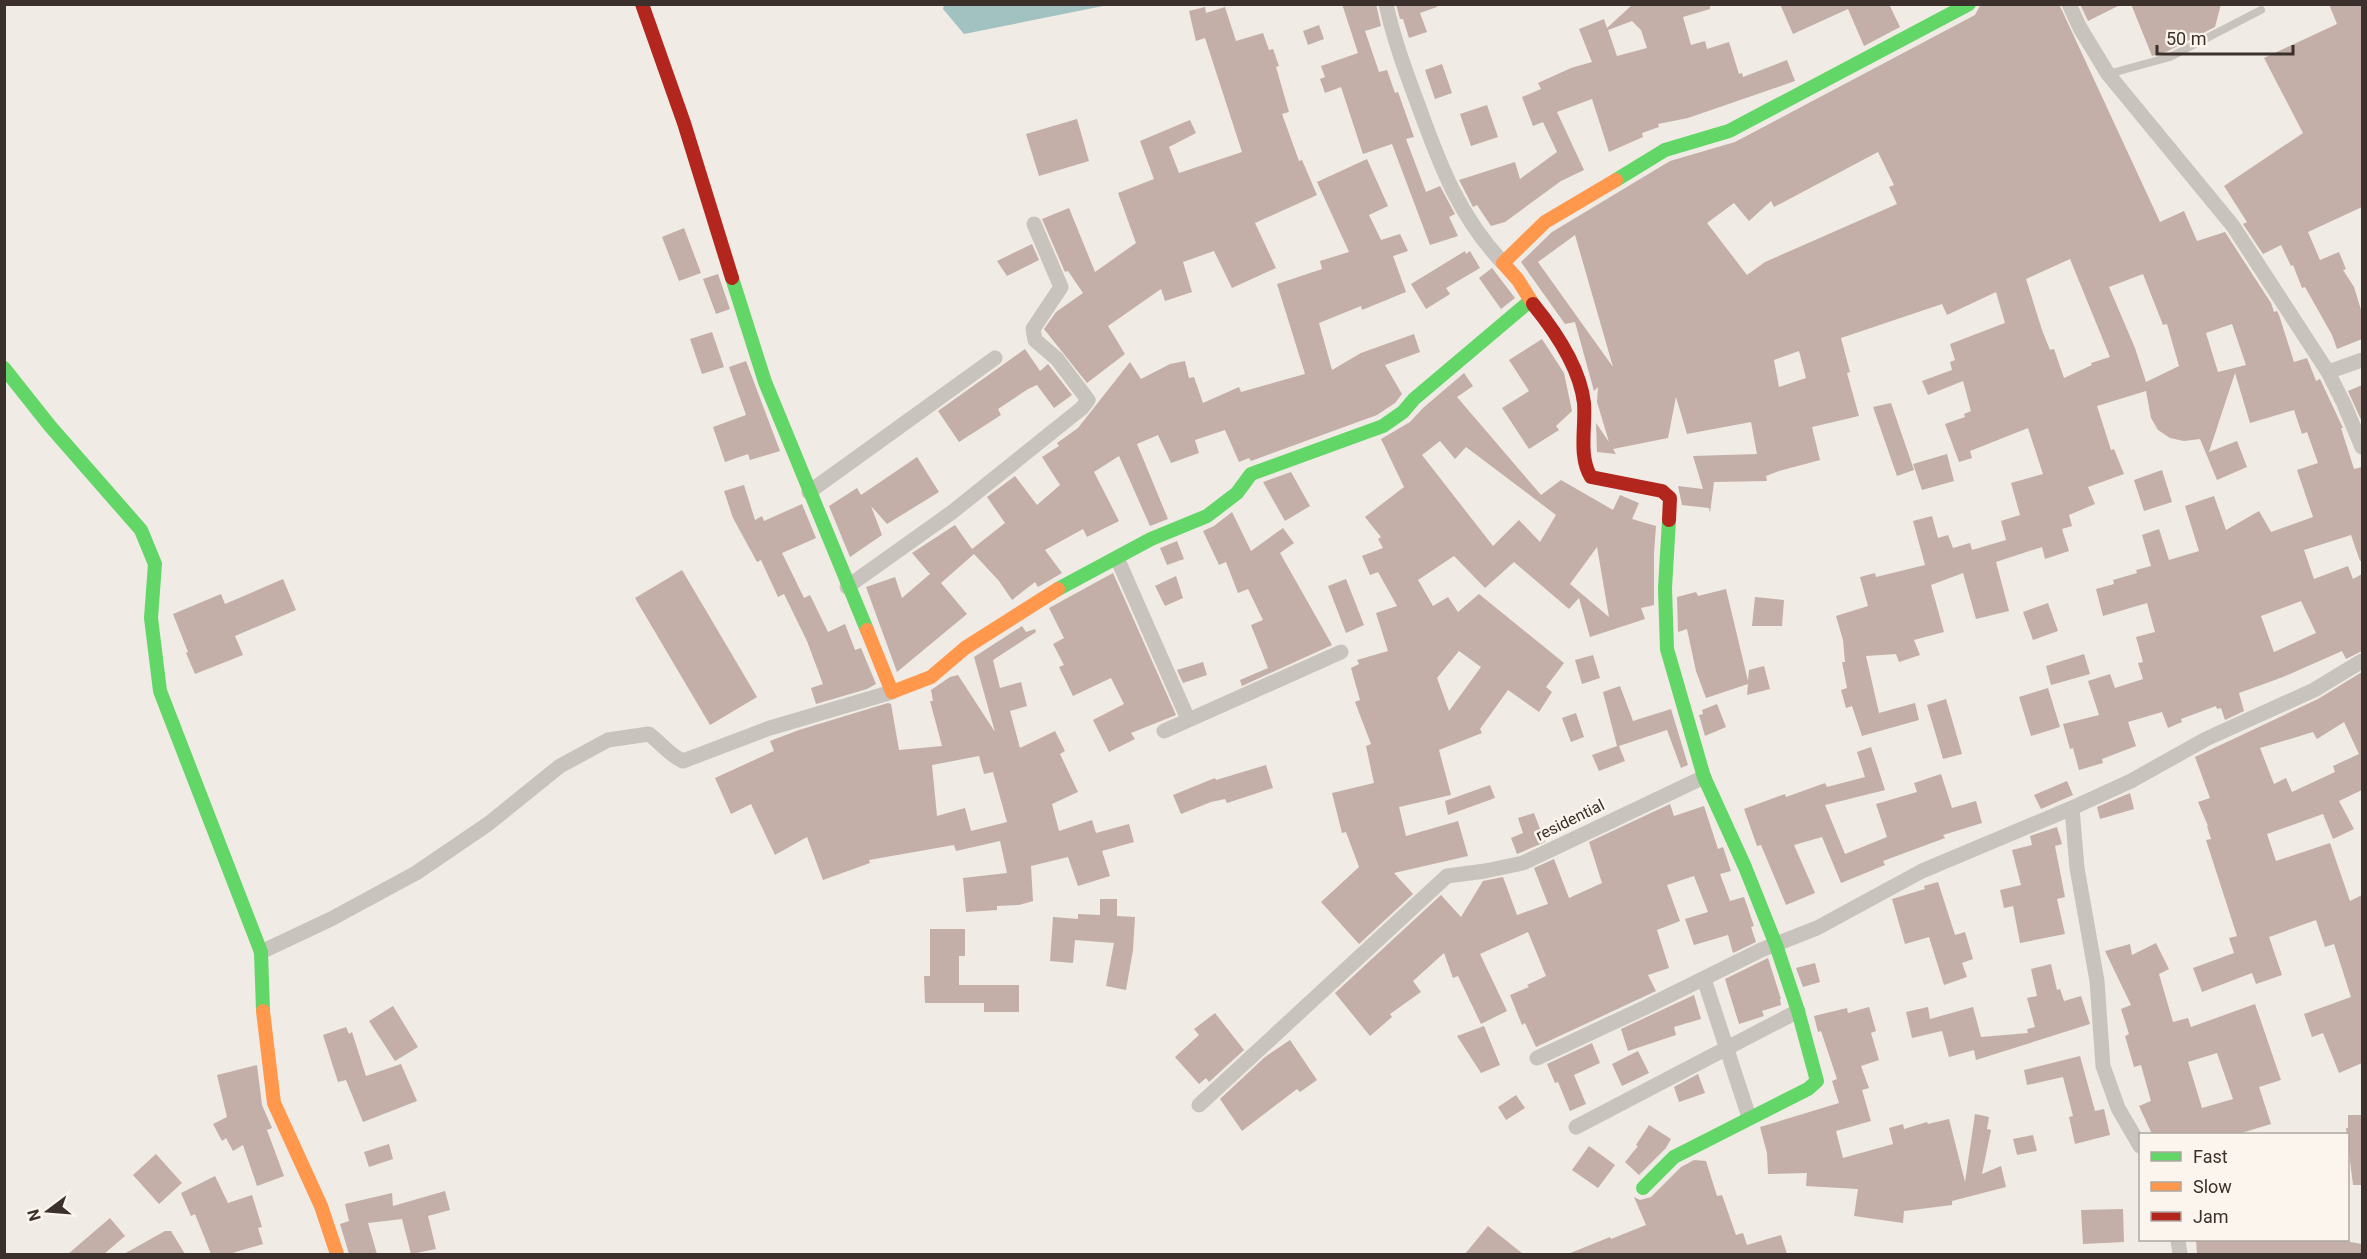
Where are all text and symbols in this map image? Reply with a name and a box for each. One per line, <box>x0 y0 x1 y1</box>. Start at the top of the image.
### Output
scale bar <box>2157 18 2294 56</box>
text: 50 m <box>2166 28 2206 49</box>
street label: residential <box>1533 795 1607 845</box>
legend <box>2139 1133 2349 1241</box>
text: Fast <box>2193 1146 2228 1167</box>
text: Slow <box>2193 1176 2232 1197</box>
north arrow <box>18 1181 78 1241</box>
text: Jam <box>2193 1206 2229 1227</box>
text: N <box>23 1207 45 1223</box>

